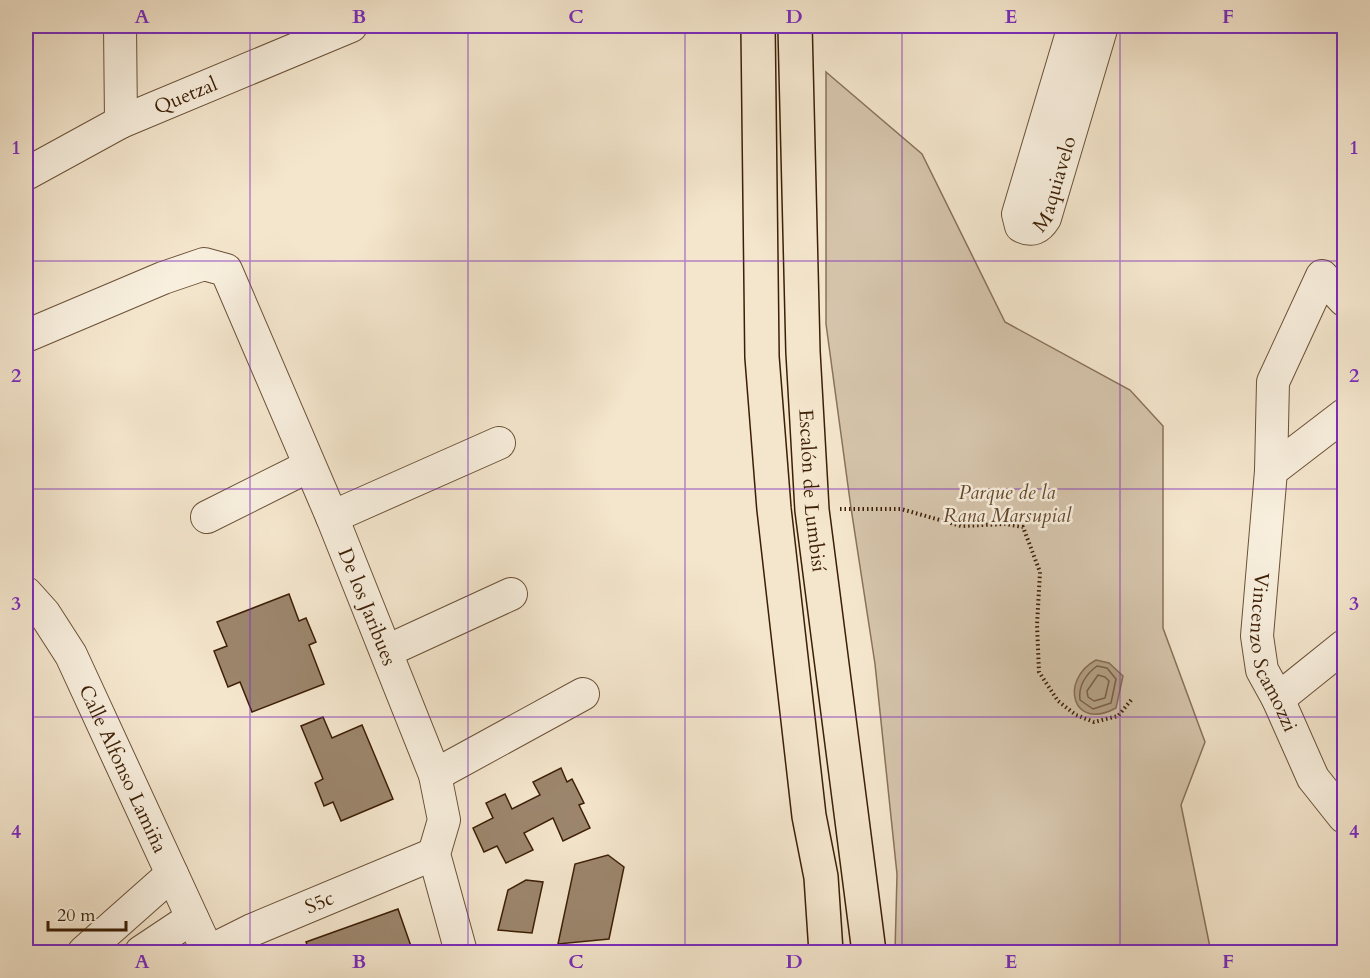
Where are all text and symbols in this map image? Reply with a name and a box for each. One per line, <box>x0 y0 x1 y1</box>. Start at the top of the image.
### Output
text: A <box>134 3 150 30</box>
text: B <box>352 3 366 30</box>
text: C <box>568 3 584 30</box>
text: D <box>785 3 803 30</box>
text: E <box>1005 3 1017 30</box>
text: F <box>1222 3 1234 30</box>
street label: Quetzal <box>150 70 221 121</box>
street label: Maquiavelo <box>1026 133 1083 238</box>
text: 1 <box>11 134 21 161</box>
text: 1 <box>1349 134 1359 161</box>
text: 2 <box>11 362 21 389</box>
text: 2 <box>1349 362 1359 389</box>
street label: Escalón de Lumbisí <box>792 408 833 574</box>
park label: Parque de la Rana Marsupial <box>943 479 1072 529</box>
street label: De los Jaribues <box>332 544 403 669</box>
street label: Vincenzo Scamozzi <box>1243 571 1304 736</box>
text: 3 <box>11 590 21 617</box>
text: 3 <box>1349 590 1359 617</box>
street label: Calle Alfonso Lamiña <box>73 680 174 858</box>
text: 4 <box>11 818 21 845</box>
text: 4 <box>1349 818 1359 845</box>
street label: S5c <box>301 884 338 920</box>
scale bar <box>48 894 126 932</box>
text: 20 m <box>57 903 96 928</box>
text: A <box>134 948 150 975</box>
text: B <box>352 948 366 975</box>
text: C <box>568 948 584 975</box>
text: D <box>785 948 803 975</box>
text: E <box>1005 948 1017 975</box>
text: F <box>1222 948 1234 975</box>

